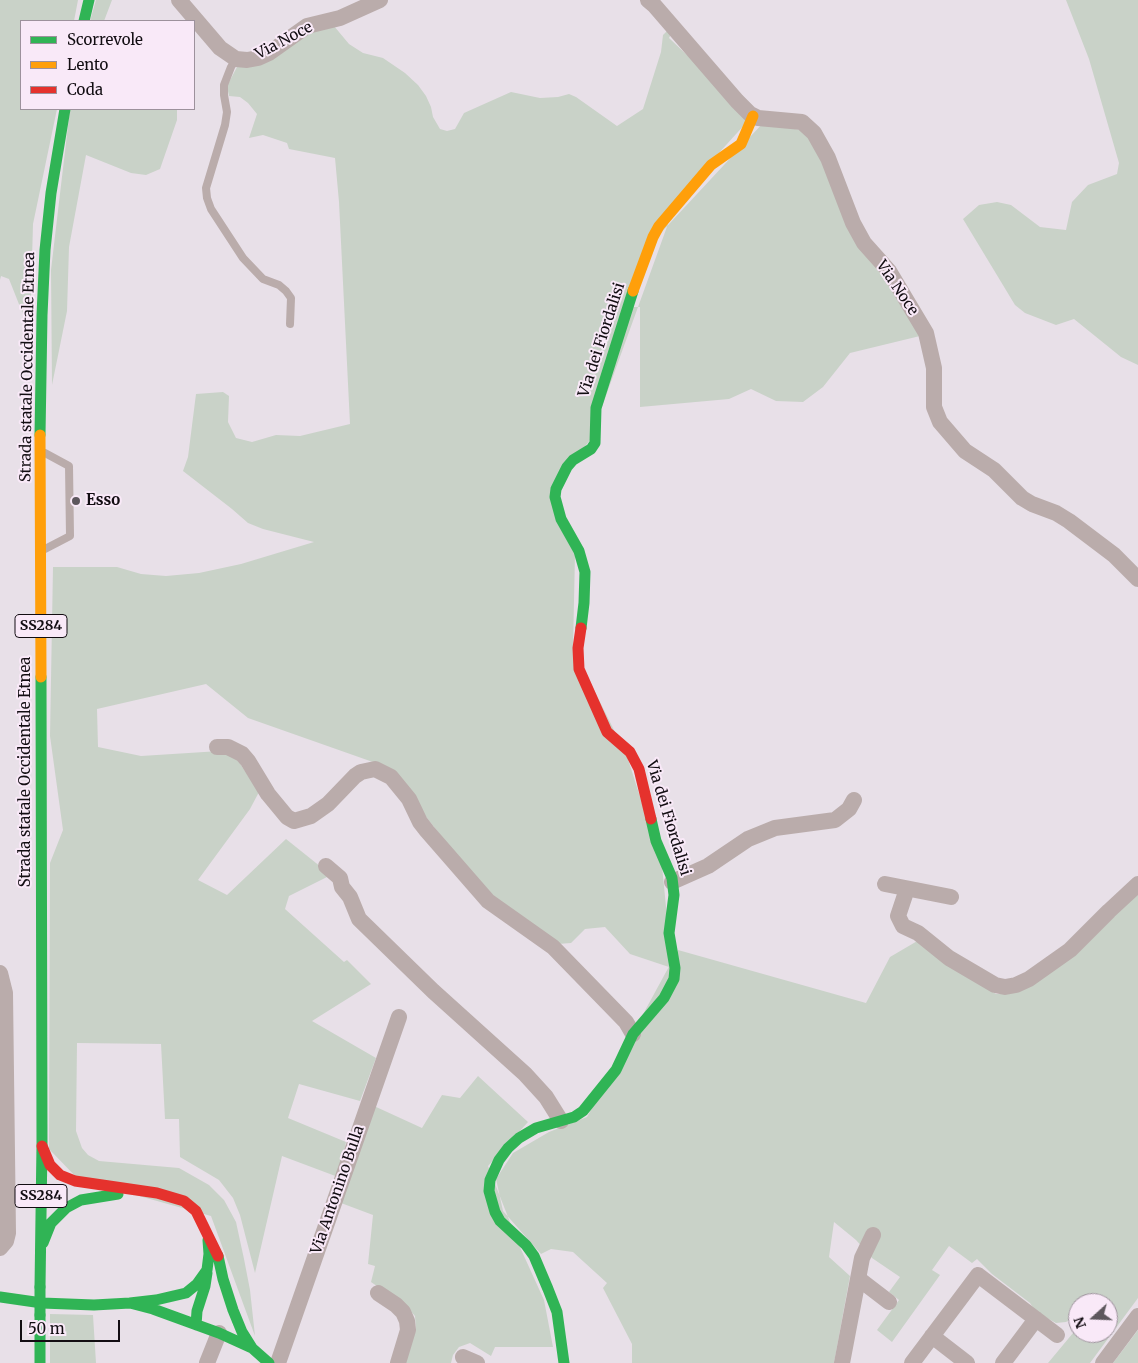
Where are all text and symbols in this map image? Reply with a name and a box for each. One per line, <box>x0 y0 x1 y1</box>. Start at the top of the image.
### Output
street label: Via Noce <box>252 18 316 64</box>
legend <box>20 20 195 110</box>
text: Scorrevole <box>67 30 143 49</box>
text: Lento <box>67 55 108 74</box>
text: Coda <box>67 80 103 99</box>
street label: Strada statale Occidentale Etnea <box>17 252 39 482</box>
street label: Via Noce <box>872 257 922 319</box>
street label: Via dei Fiordalisi <box>575 280 629 400</box>
place label: Esso <box>86 492 120 510</box>
marker: Esso <box>70 495 82 507</box>
road number: SS284 <box>15 614 67 638</box>
street label: Strada statale Occidentale Etnea <box>17 657 35 887</box>
street label: Via dei Fiordalisi <box>642 758 694 878</box>
street label: Via Antonino Bulla <box>308 1123 368 1257</box>
road number: SS284 <box>15 1184 67 1208</box>
north arrow <box>1068 1293 1118 1343</box>
scale bar <box>22 1310 122 1342</box>
text: N <box>1069 1315 1090 1331</box>
text: 50 m <box>28 1319 65 1338</box>

